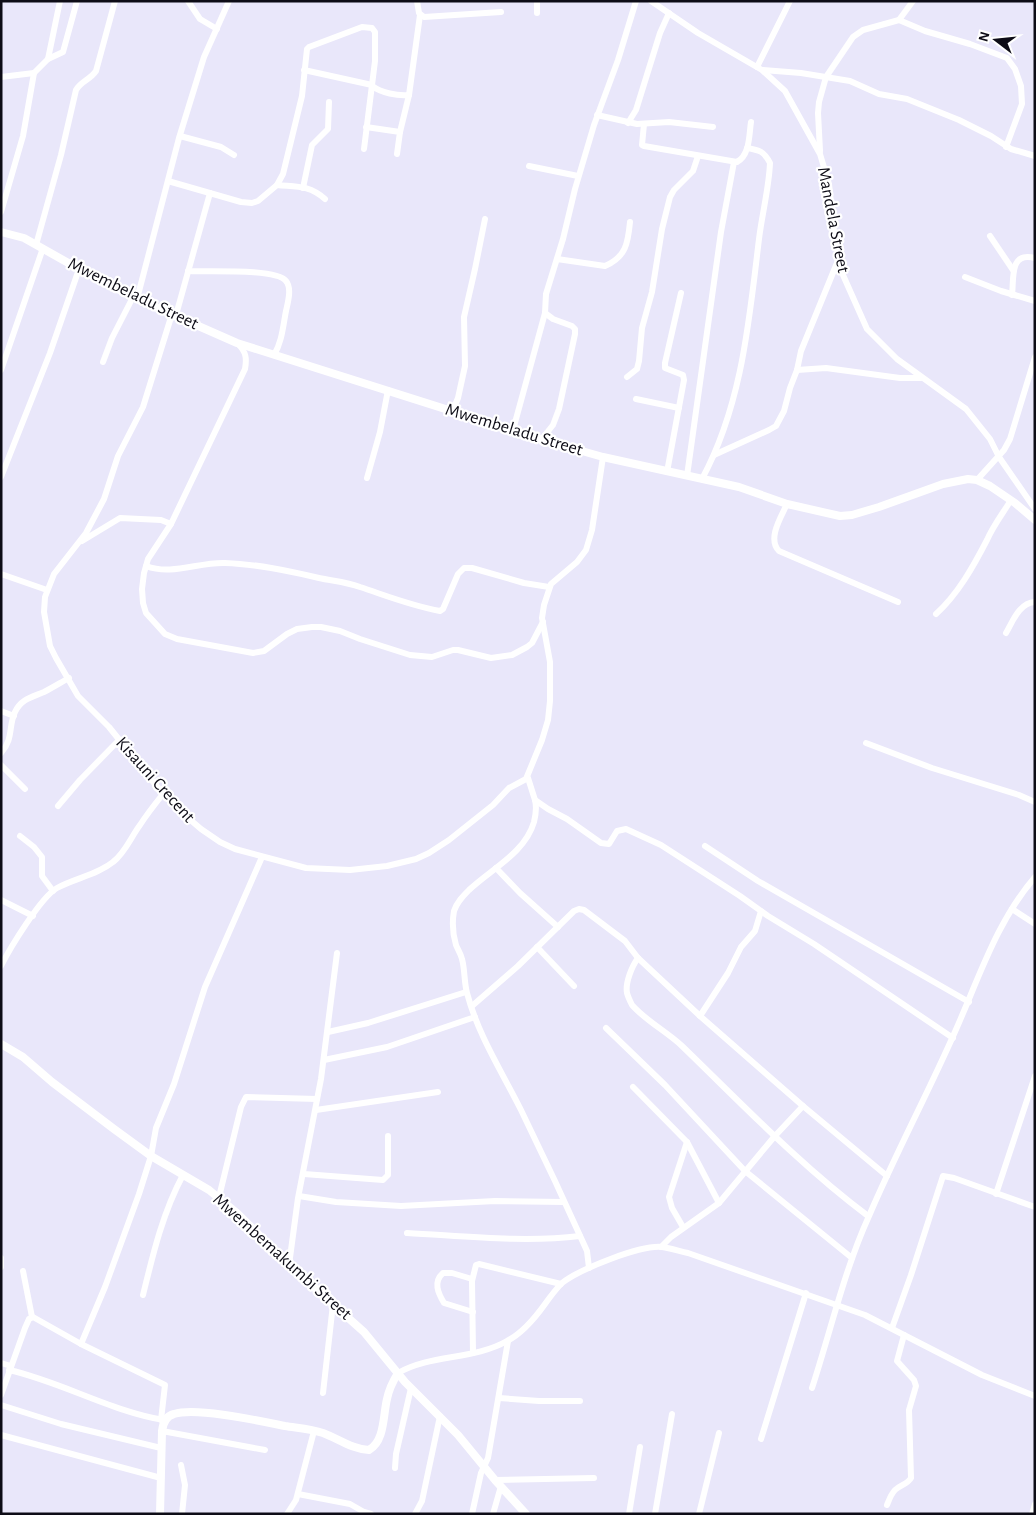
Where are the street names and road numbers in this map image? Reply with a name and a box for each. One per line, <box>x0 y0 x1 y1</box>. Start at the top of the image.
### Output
street label: Mandela Street <box>814 166 852 275</box>
street label: Mwembeladu Street <box>65 255 201 333</box>
street label: Mwembeladu Street <box>443 401 585 460</box>
street label: Kisauni Crecent <box>112 734 198 826</box>
street label: Mwembemakumbi Street <box>209 1190 355 1324</box>

